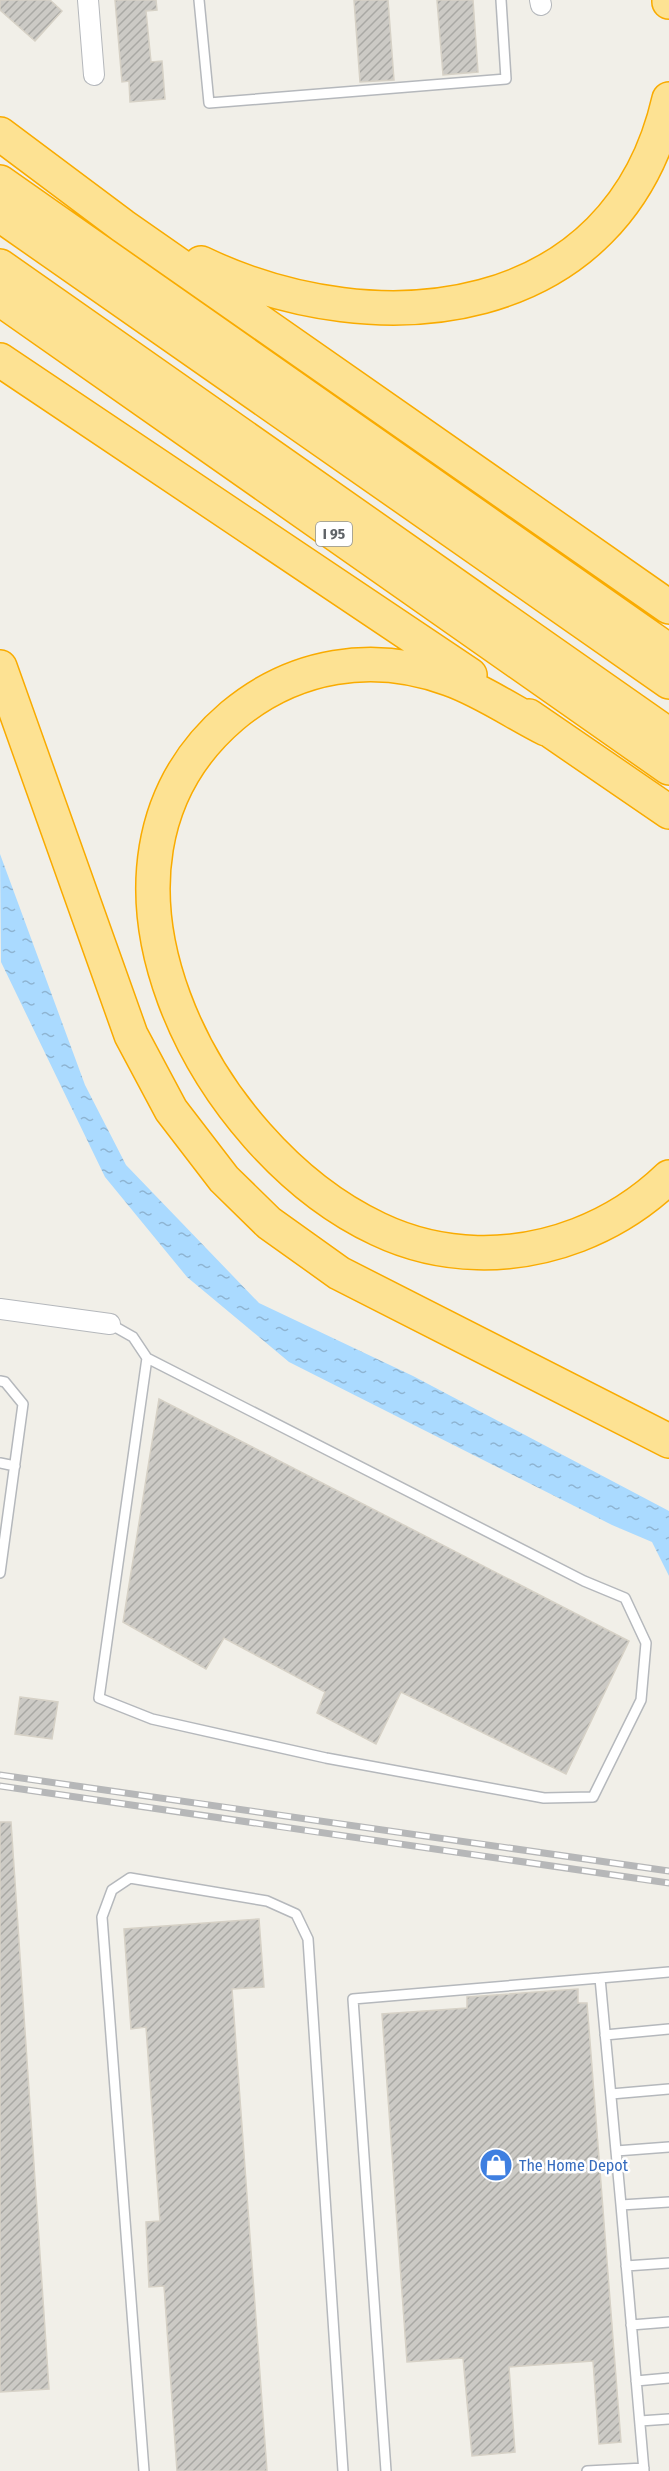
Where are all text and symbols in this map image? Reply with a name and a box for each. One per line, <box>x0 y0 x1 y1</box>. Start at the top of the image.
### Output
road number: I 95 <box>316 522 352 546</box>
shop icon: The Home Depot <box>478 2147 514 2183</box>
place label: The Home Depot <box>519 2156 629 2175</box>

